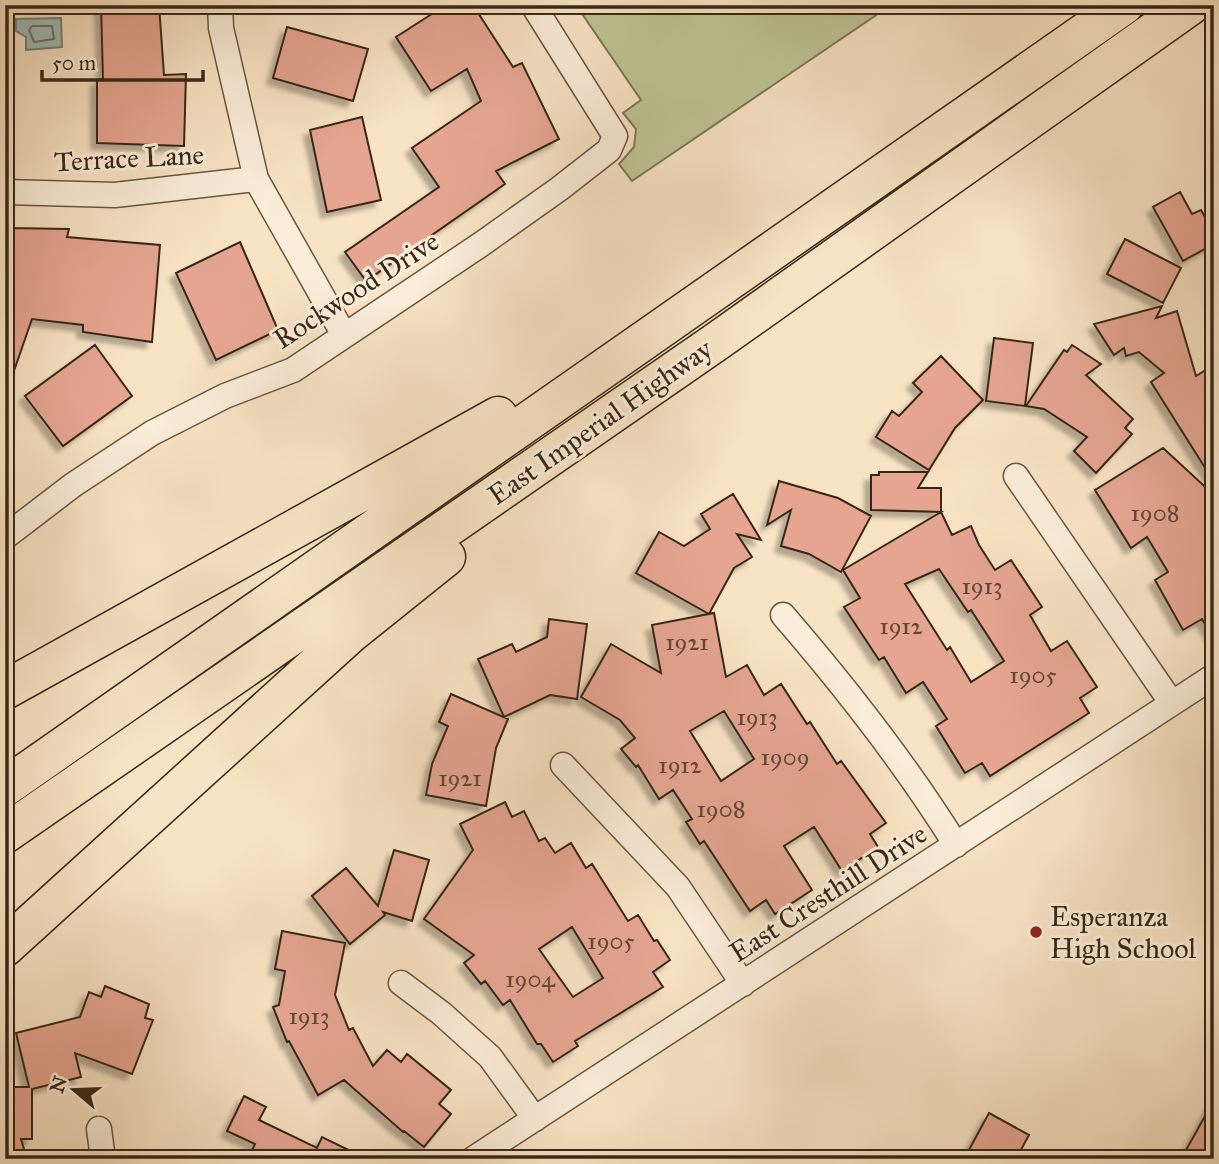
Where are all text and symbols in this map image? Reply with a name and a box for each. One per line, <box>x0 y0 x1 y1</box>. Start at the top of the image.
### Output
scale bar <box>42 38 203 82</box>
text: 50 m <box>52 50 97 76</box>
street label: Terrace Lane <box>53 137 205 179</box>
street label: Rockwood Drive <box>267 224 445 356</box>
street label: East Imperial Highway <box>481 331 720 513</box>
house number: 1908 <box>1131 498 1179 528</box>
house number: 1913 <box>961 571 1003 601</box>
house number: 1912 <box>879 611 923 641</box>
house number: 1921 <box>665 627 709 657</box>
house number: 1905 <box>1009 660 1057 690</box>
house number: 1913 <box>736 702 778 732</box>
house number: 1909 <box>760 742 810 772</box>
house number: 1912 <box>658 750 702 780</box>
house number: 1921 <box>438 763 482 793</box>
house number: 1908 <box>697 794 745 824</box>
street label: East Cresthill Drive <box>723 816 933 970</box>
place label: Esperanza High School <box>1050 899 1196 966</box>
marker: Esperanza High School <box>1028 924 1044 940</box>
house number: 1905 <box>587 926 635 956</box>
house number: 1904 <box>505 964 555 994</box>
house number: 1913 <box>288 1001 330 1031</box>
north arrow <box>38 1056 108 1126</box>
text: N <box>45 1073 72 1096</box>

